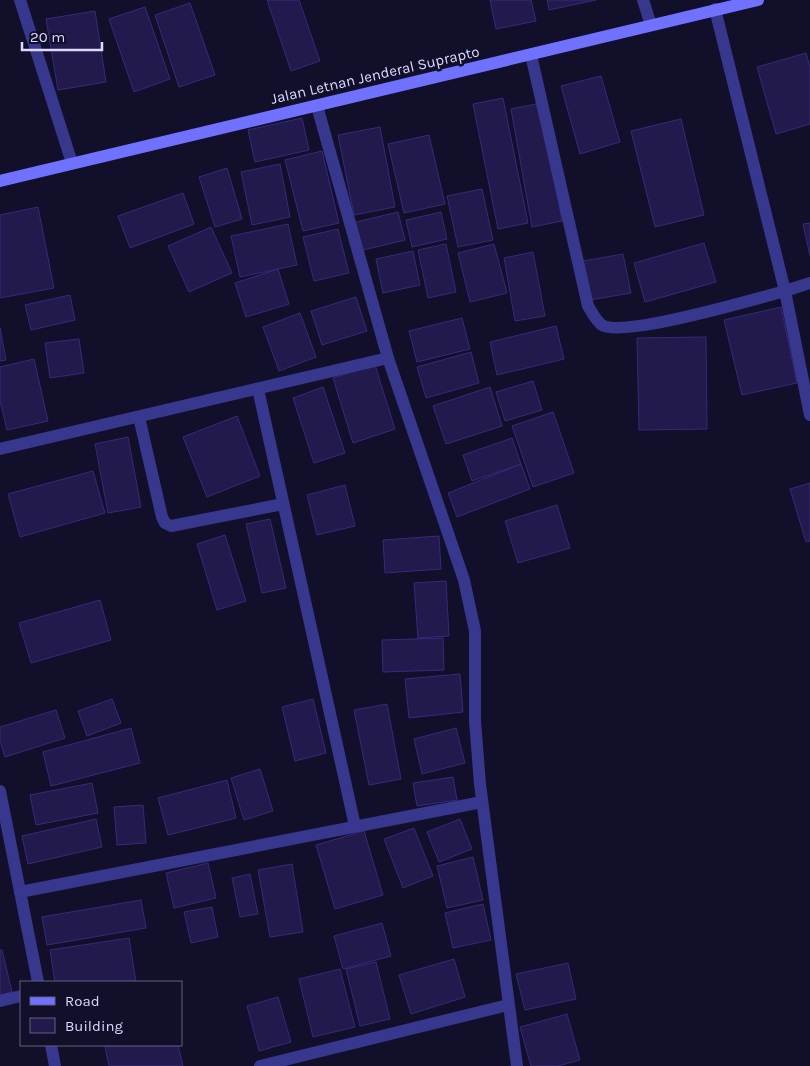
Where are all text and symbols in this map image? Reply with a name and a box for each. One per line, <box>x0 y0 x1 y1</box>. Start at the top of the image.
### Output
scale bar <box>22 20 102 52</box>
text: 20 m <box>30 28 65 46</box>
street label: Jalan Letnan Jenderal Suprapto <box>269 42 481 108</box>
legend <box>20 981 182 1046</box>
text: Road <box>65 992 100 1010</box>
text: Building <box>65 1017 123 1035</box>

